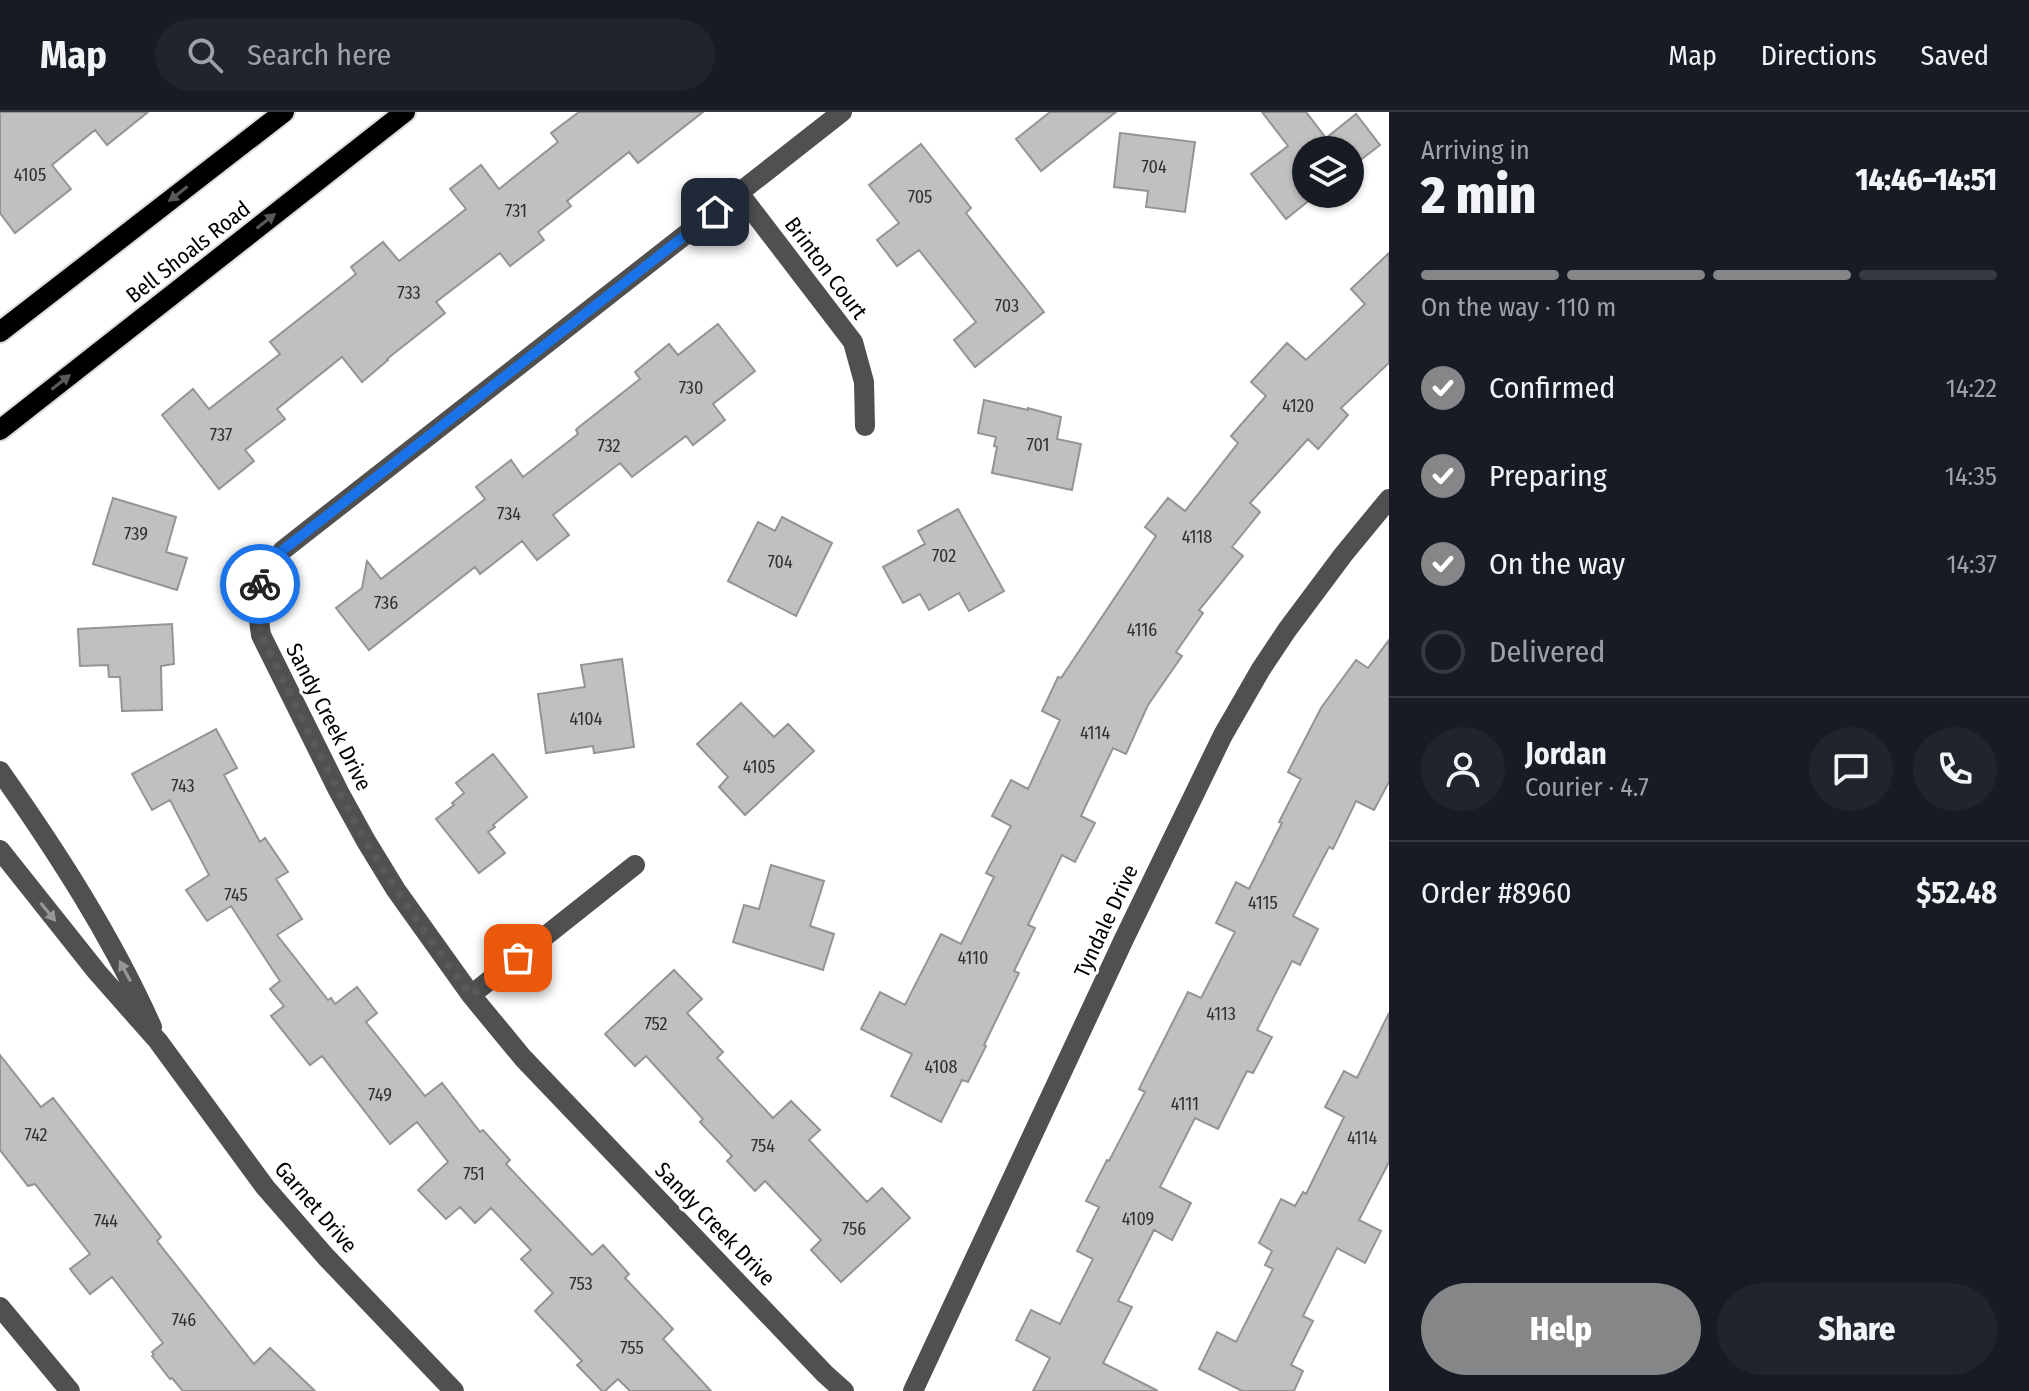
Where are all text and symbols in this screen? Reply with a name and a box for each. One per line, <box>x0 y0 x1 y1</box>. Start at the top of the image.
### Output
search box <box>155 19 715 91</box>
text: Map <box>40 32 107 78</box>
icon: search <box>183 33 227 77</box>
text: Search here <box>247 37 391 73</box>
text: Map <box>1668 39 1717 72</box>
text: Directions <box>1761 39 1877 72</box>
text: Saved <box>1921 39 1989 72</box>
text: Arriving in <box>1421 135 1530 166</box>
map controls <box>1292 136 1364 208</box>
button: layers <box>1292 136 1364 208</box>
house number: 704 <box>1141 156 1167 178</box>
text: 14:46–14:51 <box>1855 162 1997 198</box>
house number: 4105 <box>14 164 46 186</box>
text: 2 min <box>1421 164 1536 227</box>
pin <box>681 178 749 246</box>
one-way arrow <box>168 186 188 202</box>
house number: 705 <box>908 186 932 208</box>
icon: home <box>693 190 737 234</box>
street label: Bell Shoals Road <box>121 195 255 309</box>
house number: 731 <box>505 200 527 222</box>
street label: Brinton Court <box>779 212 874 325</box>
one-way arrow <box>256 214 276 230</box>
house number: 733 <box>397 282 421 304</box>
text: On the way · 110 m <box>1421 292 1616 323</box>
house number: 703 <box>995 295 1019 317</box>
icon: check <box>1421 366 1465 410</box>
text: Confirmed <box>1489 370 1615 406</box>
text: 14:22 <box>1946 373 1997 404</box>
one-way arrow <box>51 374 71 391</box>
house number: 730 <box>679 377 703 399</box>
house number: 4120 <box>1282 395 1314 417</box>
house number: 737 <box>210 424 232 446</box>
house number: 701 <box>1026 434 1050 456</box>
house number: 732 <box>597 435 621 457</box>
icon: check <box>1421 454 1465 498</box>
text: Preparing <box>1489 458 1607 494</box>
text: 14:35 <box>1945 461 1997 492</box>
house number: 734 <box>497 503 521 525</box>
house number: 739 <box>124 523 148 545</box>
house number: 4118 <box>1182 526 1212 548</box>
icon: check <box>1421 542 1465 586</box>
courier <box>220 544 300 624</box>
house number: 702 <box>932 545 956 567</box>
text: On the way <box>1489 546 1625 582</box>
text: 14:37 <box>1946 549 1997 580</box>
house number: 704 <box>767 551 793 573</box>
icon: bike <box>238 562 282 606</box>
house number: 736 <box>374 592 398 614</box>
house number: 4116 <box>1127 619 1157 641</box>
text: Delivered <box>1489 634 1605 670</box>
street label: Sandy Creek Drive <box>280 639 378 795</box>
house number: 4104 <box>570 708 603 730</box>
house number: 4114 <box>1080 722 1110 744</box>
button: person <box>1421 727 1505 811</box>
button: chat <box>1809 727 1893 811</box>
button: phone <box>1913 727 1997 811</box>
text: Jordan <box>1525 736 1607 772</box>
house number: 4105 <box>743 756 775 778</box>
text: Courier · 4.7 <box>1525 772 1649 803</box>
house number: 743 <box>171 775 195 797</box>
street label: Tyndale Drive <box>1068 860 1144 982</box>
text: Order #8960 <box>1421 875 1572 911</box>
text: $52.48 <box>1916 875 1997 911</box>
house number: 745 <box>224 884 248 906</box>
house number: 4115 <box>1248 892 1278 914</box>
one-way arrow <box>39 902 55 922</box>
pin <box>484 924 552 992</box>
icon: bag <box>496 936 540 980</box>
house number: 4110 <box>958 947 988 969</box>
one-way arrow <box>118 960 132 982</box>
house number: 4113 <box>1206 1003 1236 1025</box>
house number: 752 <box>644 1013 668 1035</box>
house number: 4108 <box>924 1056 958 1078</box>
house number: 749 <box>368 1084 392 1106</box>
house number: 4111 <box>1171 1093 1199 1115</box>
house number: 742 <box>24 1124 48 1146</box>
house number: 4114 <box>1347 1127 1377 1149</box>
house number: 754 <box>751 1135 775 1157</box>
street label: Garnet Drive <box>269 1156 363 1258</box>
street label: Sandy Creek Drive <box>649 1156 781 1292</box>
house number: 751 <box>463 1163 485 1185</box>
house number: 4109 <box>1122 1208 1154 1230</box>
house number: 744 <box>94 1210 118 1232</box>
house number: 756 <box>842 1218 866 1240</box>
house number: 753 <box>569 1273 593 1295</box>
button: Help <box>1421 1283 1701 1375</box>
button: Share <box>1717 1283 1997 1375</box>
house number: 746 <box>172 1309 196 1331</box>
house number: 755 <box>620 1337 644 1359</box>

